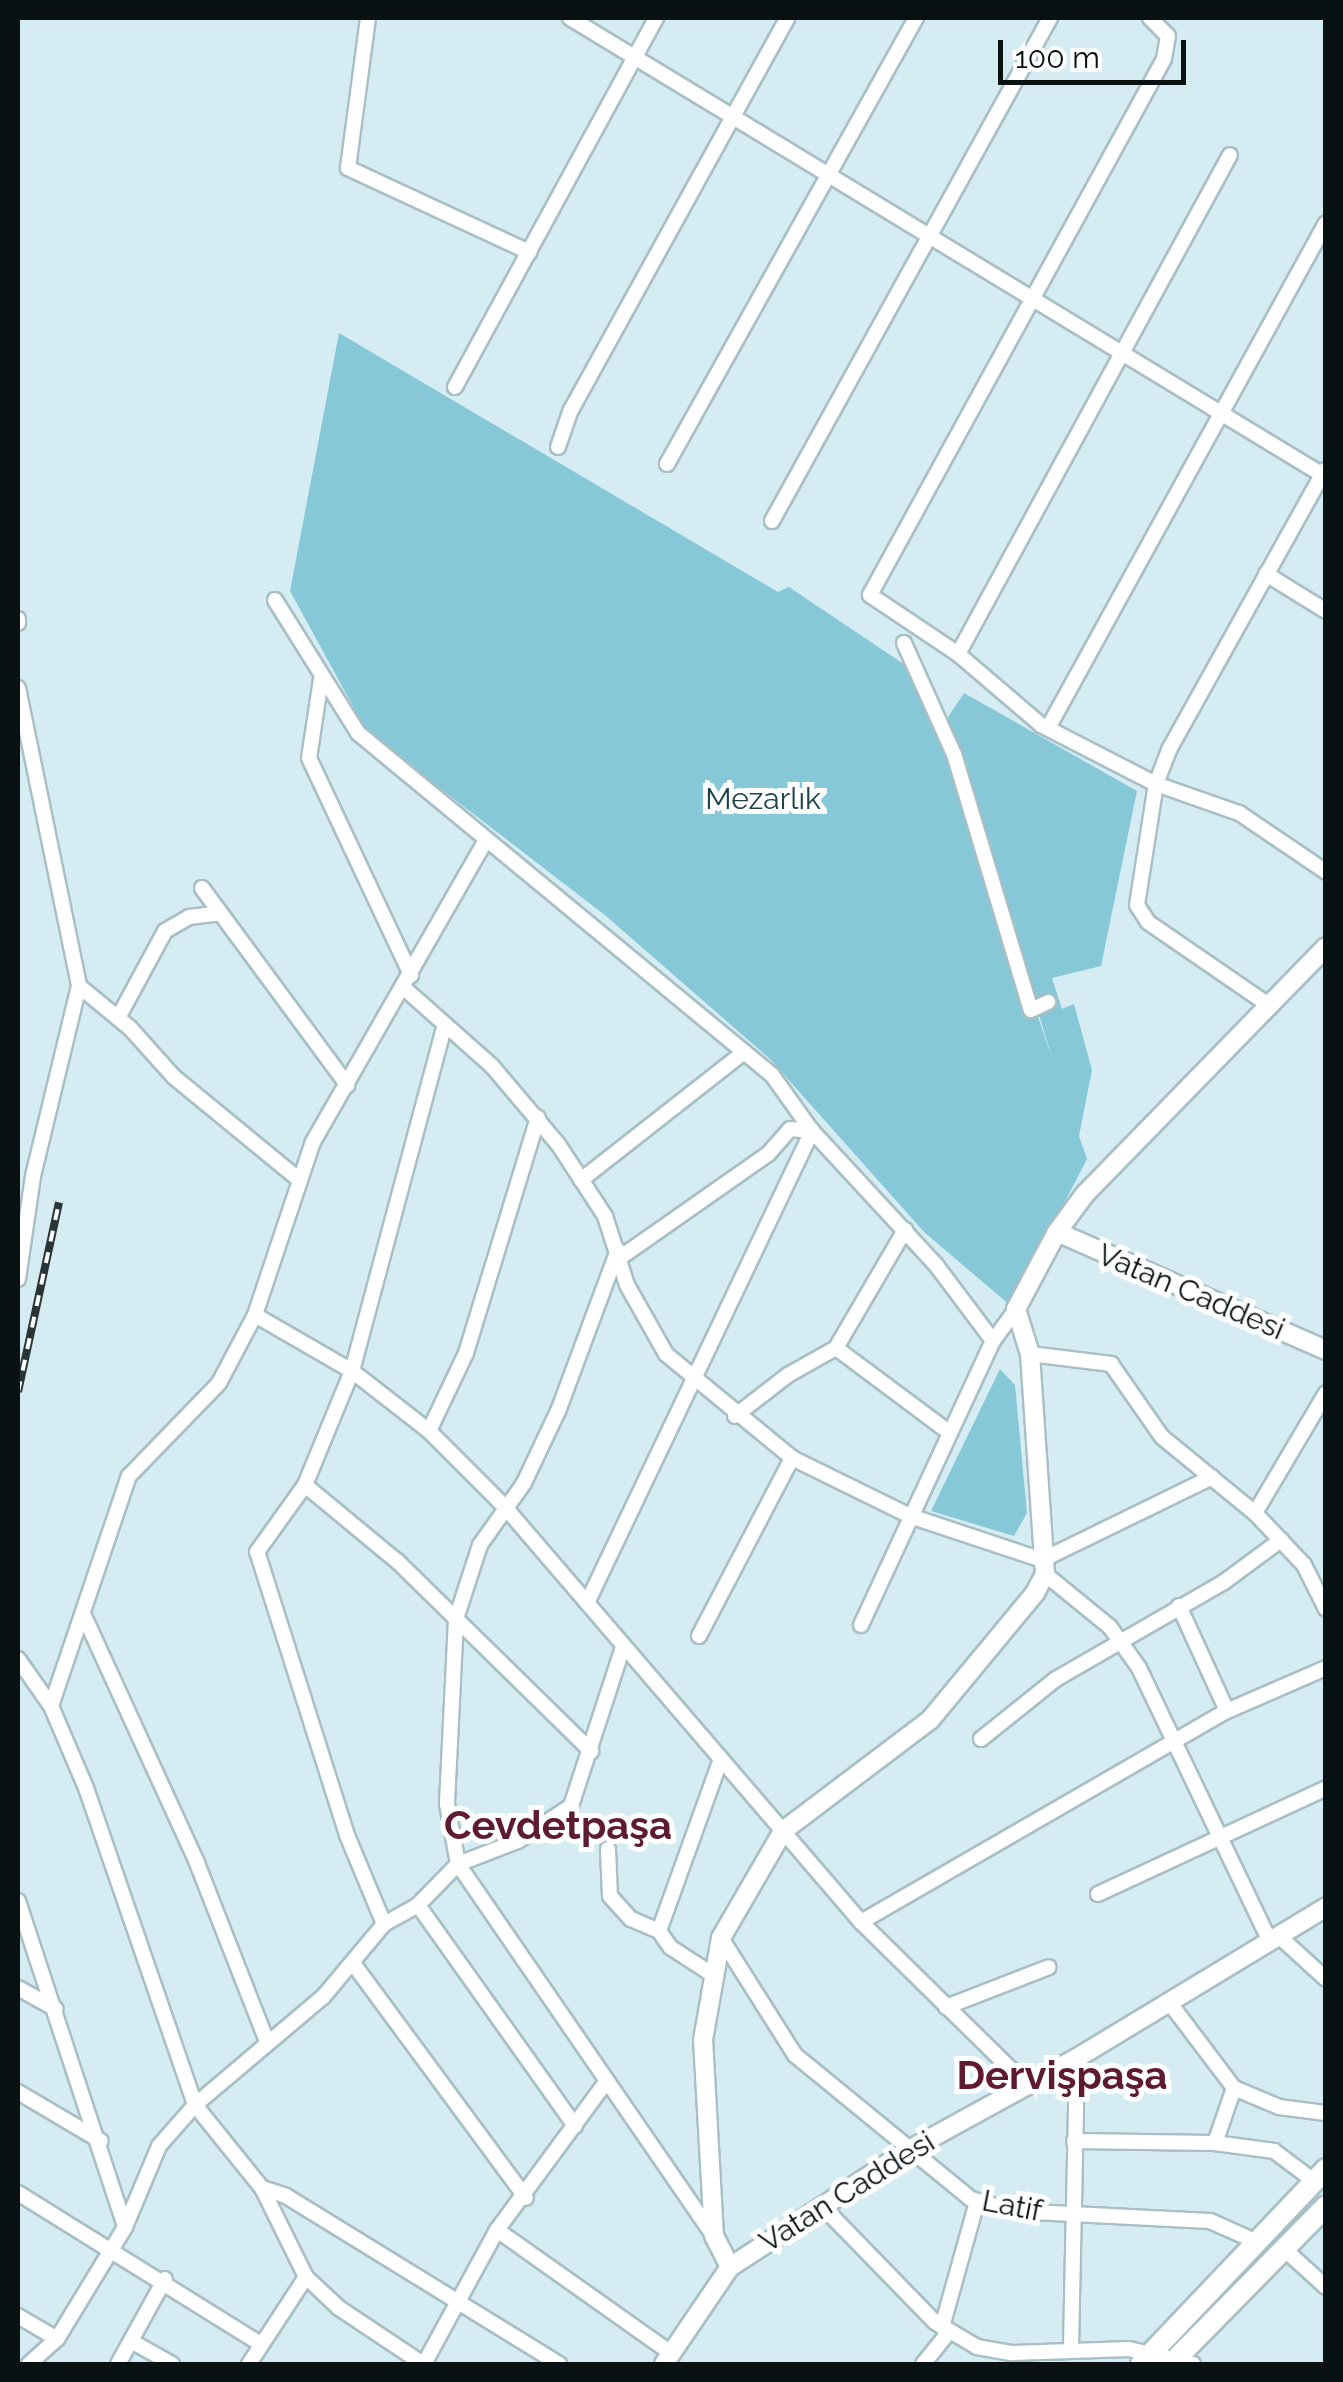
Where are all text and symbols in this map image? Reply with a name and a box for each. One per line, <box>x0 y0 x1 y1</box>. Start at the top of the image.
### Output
scale bar <box>1003 20 1190 82</box>
text: 100 m <box>1015 40 1100 75</box>
park label: Mezarlık <box>705 781 821 817</box>
street label: Vatan Caddesi <box>1092 1236 1290 1348</box>
district label: Cevdetpaşa <box>444 1801 672 1849</box>
district label: Dervişpaşa <box>956 2051 1168 2099</box>
street label: Vatan Caddesi <box>753 2124 941 2260</box>
street label: Latif <box>979 2183 1045 2229</box>

